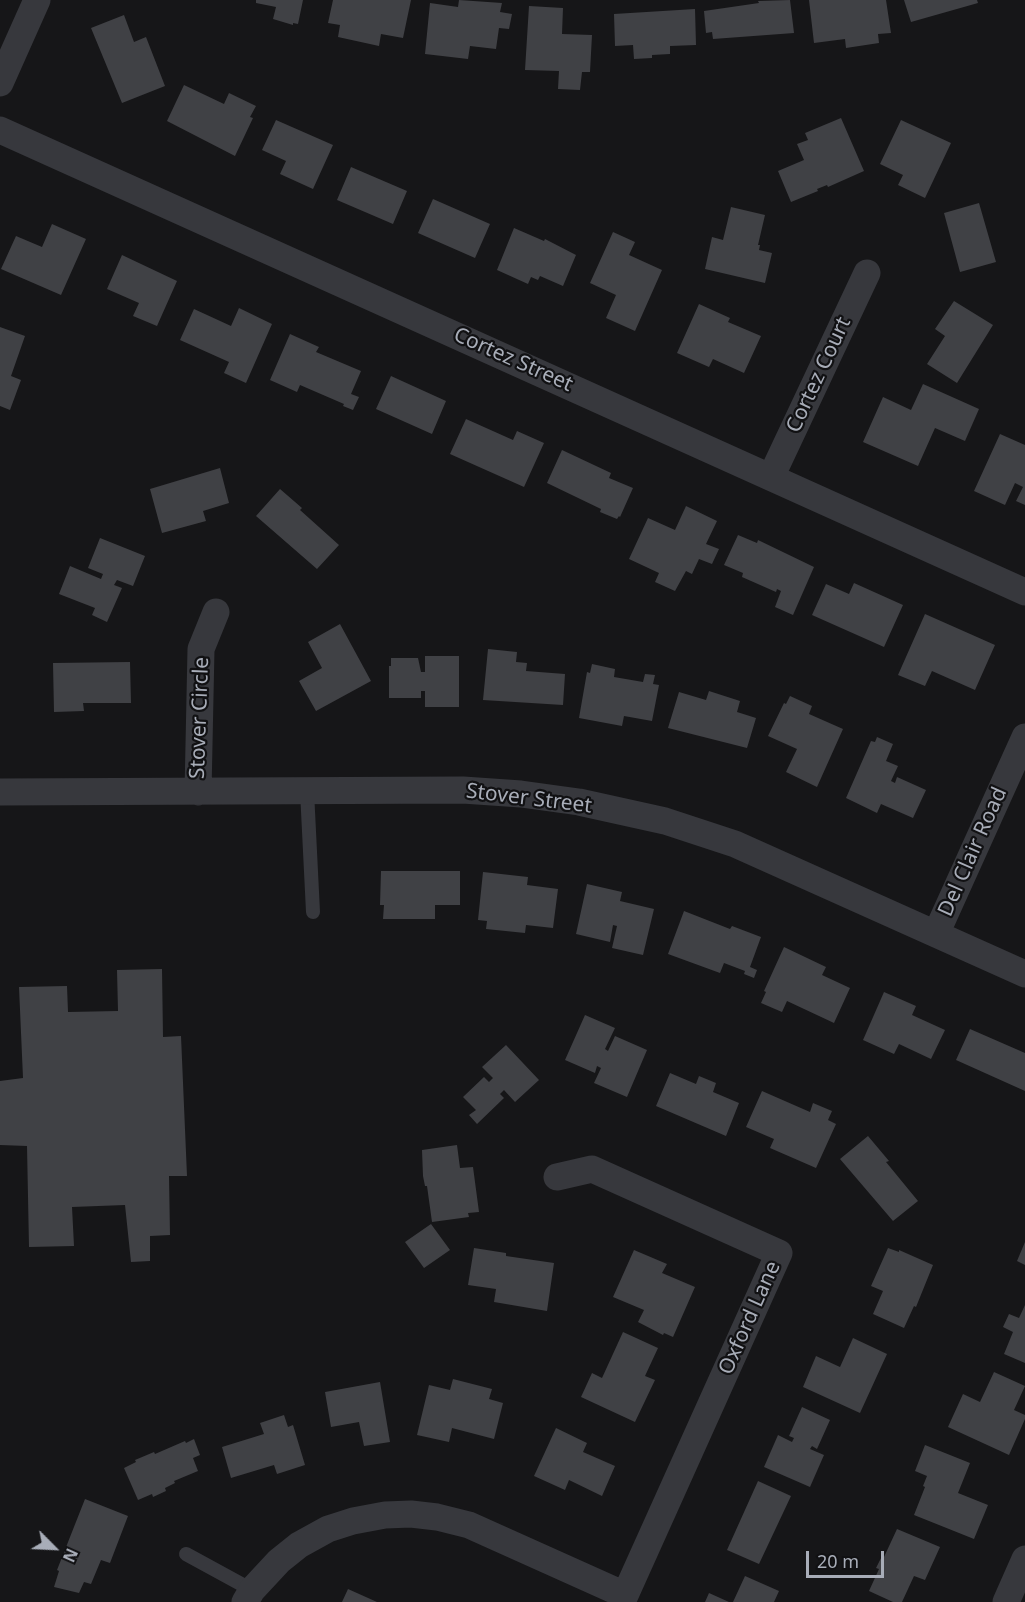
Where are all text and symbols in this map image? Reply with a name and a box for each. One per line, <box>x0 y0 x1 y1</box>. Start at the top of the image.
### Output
street label: Cortez Court <box>781 313 857 437</box>
street label: Cortez Street <box>449 322 577 398</box>
street label: Stover Circle <box>185 656 215 780</box>
street label: Stover Street <box>465 779 593 819</box>
street label: Del Clair Road <box>933 784 1013 920</box>
street label: Oxford Lane <box>714 1257 786 1379</box>
north arrow <box>24 1518 84 1578</box>
scale bar <box>809 1539 887 1577</box>
text: N <box>58 1545 83 1566</box>
text: 20 m <box>817 1549 859 1573</box>

